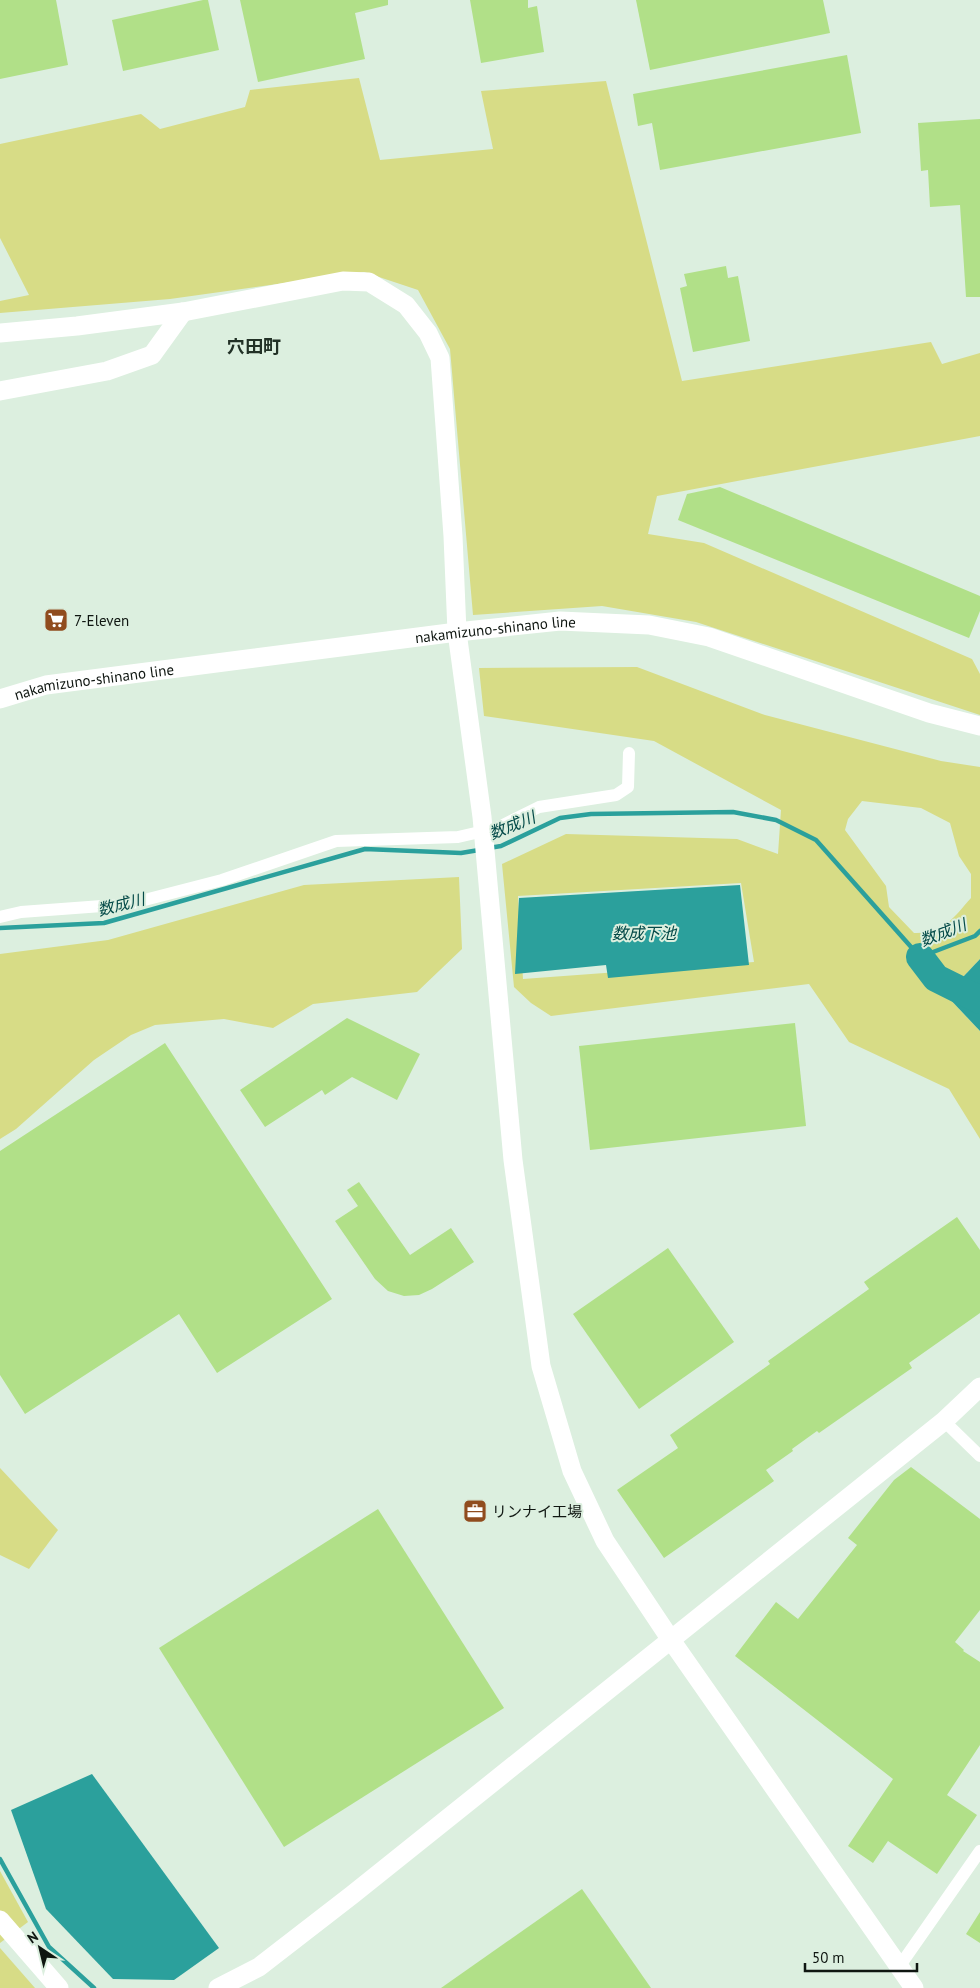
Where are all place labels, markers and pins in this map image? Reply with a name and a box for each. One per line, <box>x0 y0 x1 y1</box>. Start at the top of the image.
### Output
supermarket icon: 7-Eleven <box>43 607 69 633</box>
place label: 7-Eleven <box>74 611 129 630</box>
office icon: リンナイ工場 <box>462 1498 488 1524</box>
place label: リンナイ工場 <box>492 1502 582 1521</box>

